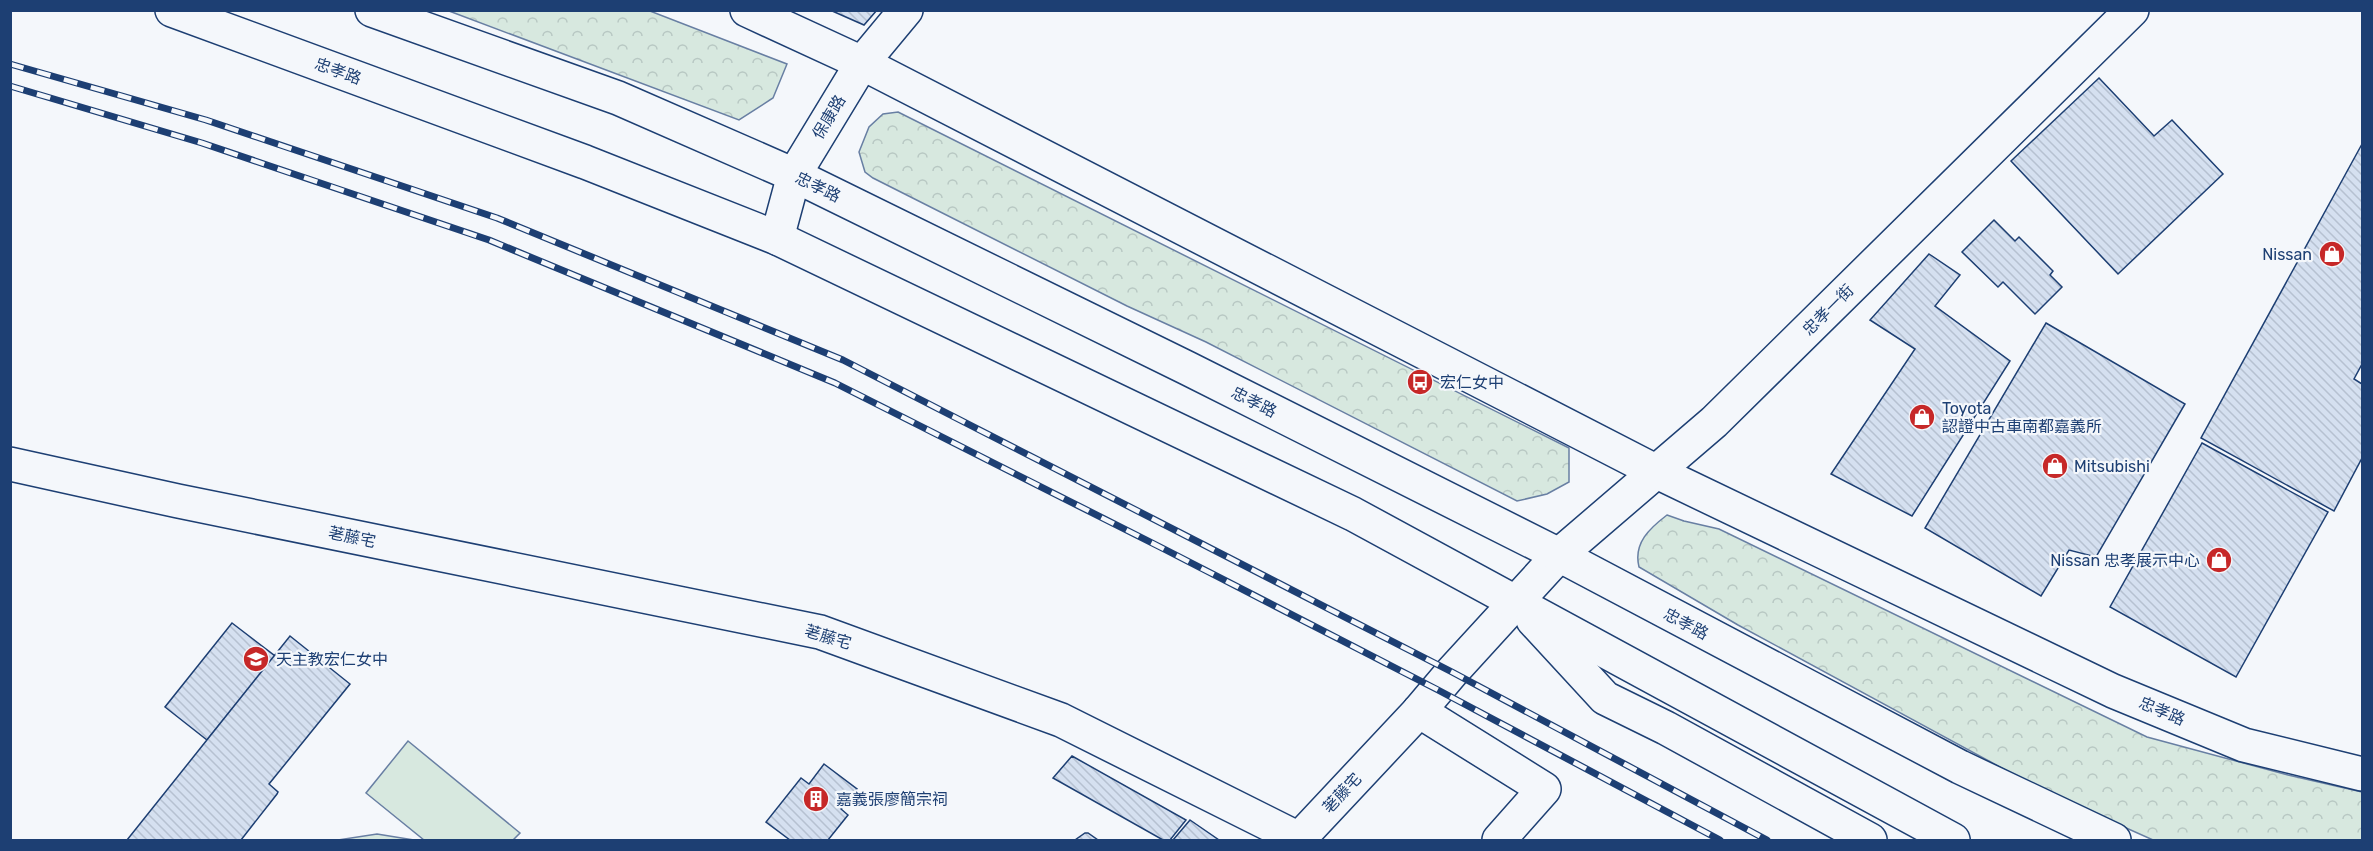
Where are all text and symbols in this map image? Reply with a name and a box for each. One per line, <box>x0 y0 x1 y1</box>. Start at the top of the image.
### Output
street label: 忠孝路 <box>312 54 364 88</box>
street label: 保康路 <box>808 92 850 142</box>
street label: 忠孝路 <box>792 168 844 206</box>
shop icon: Nissan <box>2317 239 2347 269</box>
place label: Nissan <box>2262 245 2312 264</box>
street label: 忠孝一街 <box>1799 281 1857 339</box>
bus stop icon: 宏仁女中 <box>1405 367 1435 397</box>
place label: 宏仁女中 <box>1440 373 1504 392</box>
street label: 忠孝路 <box>1228 383 1280 421</box>
place label: Toyota 認證中古車南都嘉義所 <box>1942 399 2102 436</box>
shop icon: Toyota 認證中古車南都嘉義所 <box>1907 402 1937 432</box>
shop icon: Mitsubishi <box>2040 451 2070 481</box>
place label: Mitsubishi <box>2074 457 2150 476</box>
street label: 荖藤宅 <box>327 523 377 551</box>
shop icon: Nissan 忠孝展示中心 <box>2204 545 2234 575</box>
place label: Nissan 忠孝展示中心 <box>2050 551 2200 570</box>
street label: 忠孝路 <box>1660 604 1712 644</box>
street label: 荖藤宅 <box>802 621 854 653</box>
school or university icon: 天主教宏仁女中 <box>241 644 271 674</box>
place label: 天主教宏仁女中 <box>276 650 388 669</box>
street label: 忠孝路 <box>2136 693 2188 729</box>
street label: 荖藤宅 <box>1319 769 1365 817</box>
building icon: 嘉義張廖簡宗祠 <box>801 784 831 814</box>
place label: 嘉義張廖簡宗祠 <box>836 790 948 809</box>

